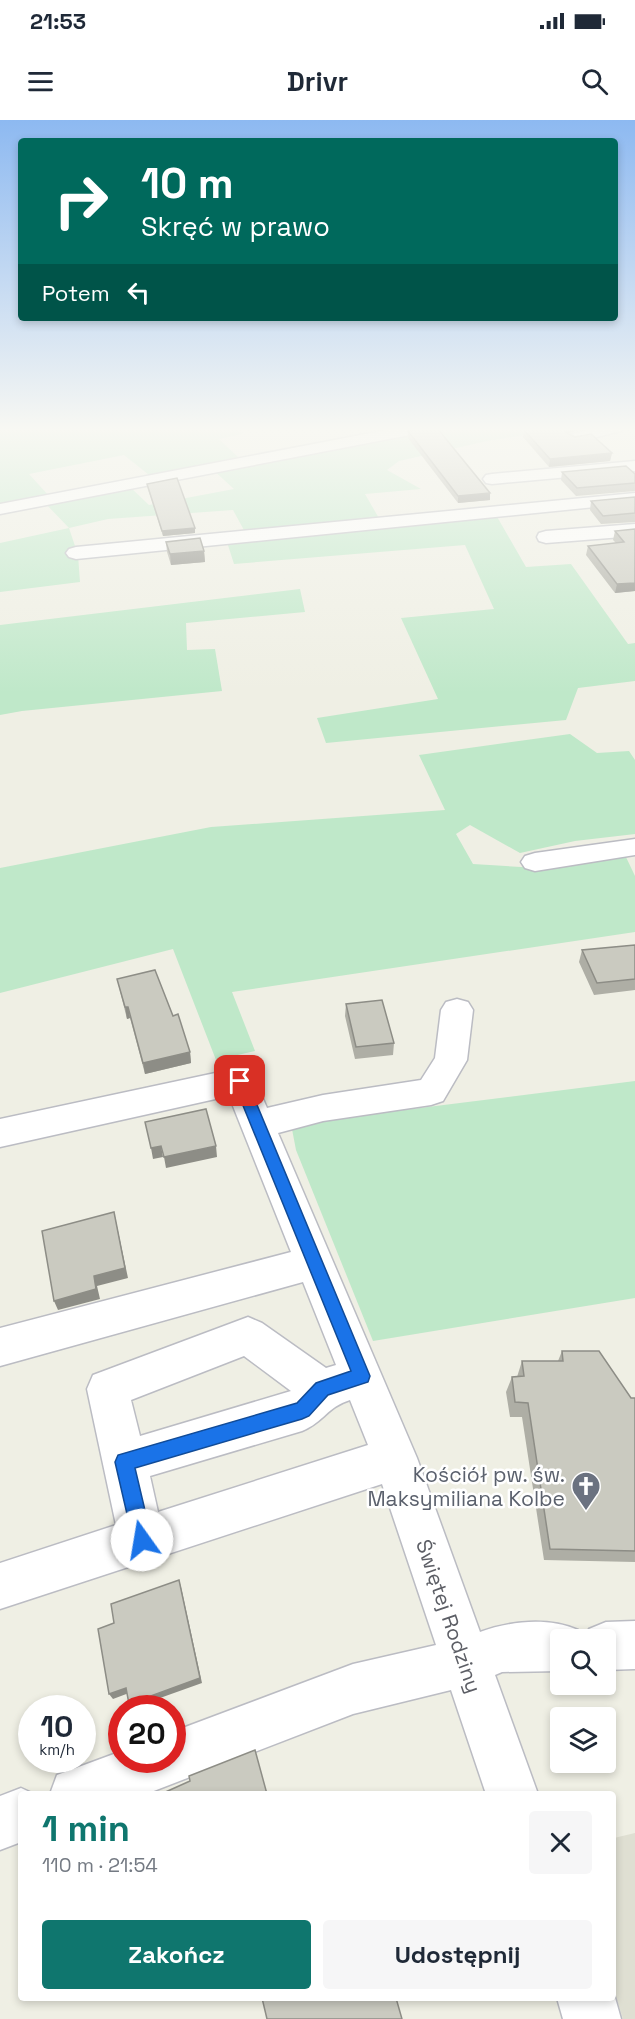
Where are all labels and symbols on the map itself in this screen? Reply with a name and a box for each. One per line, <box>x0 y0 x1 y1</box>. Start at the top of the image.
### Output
pin <box>214 1055 265 1106</box>
place label: Kościół pw. św. Maksymiliana Kolbe <box>367 1461 565 1512</box>
church icon: Kościół pw. św. Maksymiliana Kolbe <box>570 1470 602 1512</box>
position arrow <box>110 1508 174 1572</box>
street label: Świętej Rodziny <box>410 1536 488 1696</box>
speed limit sign: 20 <box>108 1695 186 1773</box>

